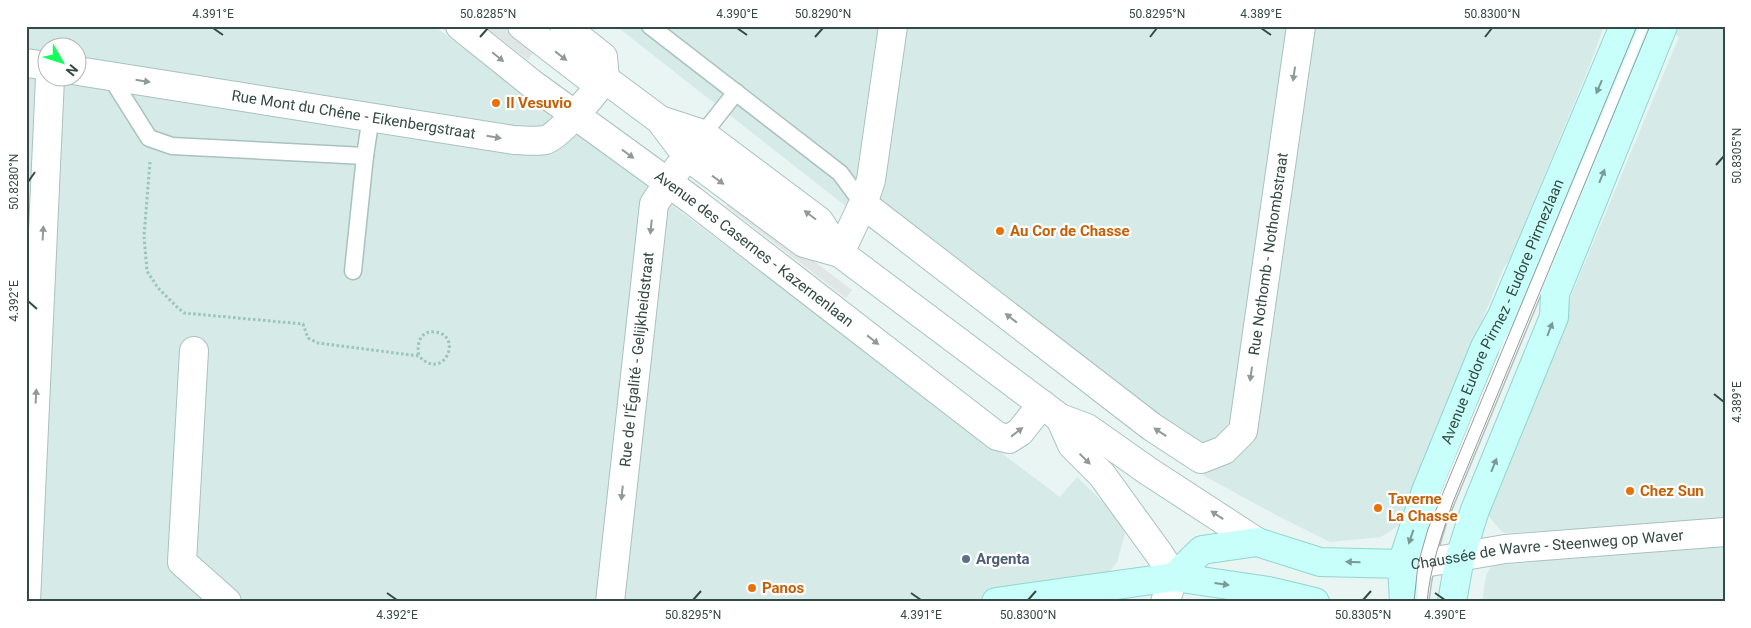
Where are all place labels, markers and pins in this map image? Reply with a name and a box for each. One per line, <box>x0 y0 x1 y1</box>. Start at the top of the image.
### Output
place label: Il Vesuvio <box>506 94 572 112</box>
marker: Il Vesuvio <box>490 97 502 109</box>
place label: Au Cor de Chasse <box>1010 222 1130 240</box>
marker: Au Cor de Chasse <box>994 225 1006 237</box>
place label: Chez Sun <box>1640 482 1704 500</box>
marker: Chez Sun <box>1624 485 1636 497</box>
place label: Taverne La Chasse <box>1388 490 1458 525</box>
marker: Taverne La Chasse <box>1372 502 1384 514</box>
place label: Argenta <box>976 550 1030 568</box>
marker: Argenta <box>960 553 972 565</box>
place label: Panos <box>762 579 804 597</box>
marker: Panos <box>746 582 758 594</box>

